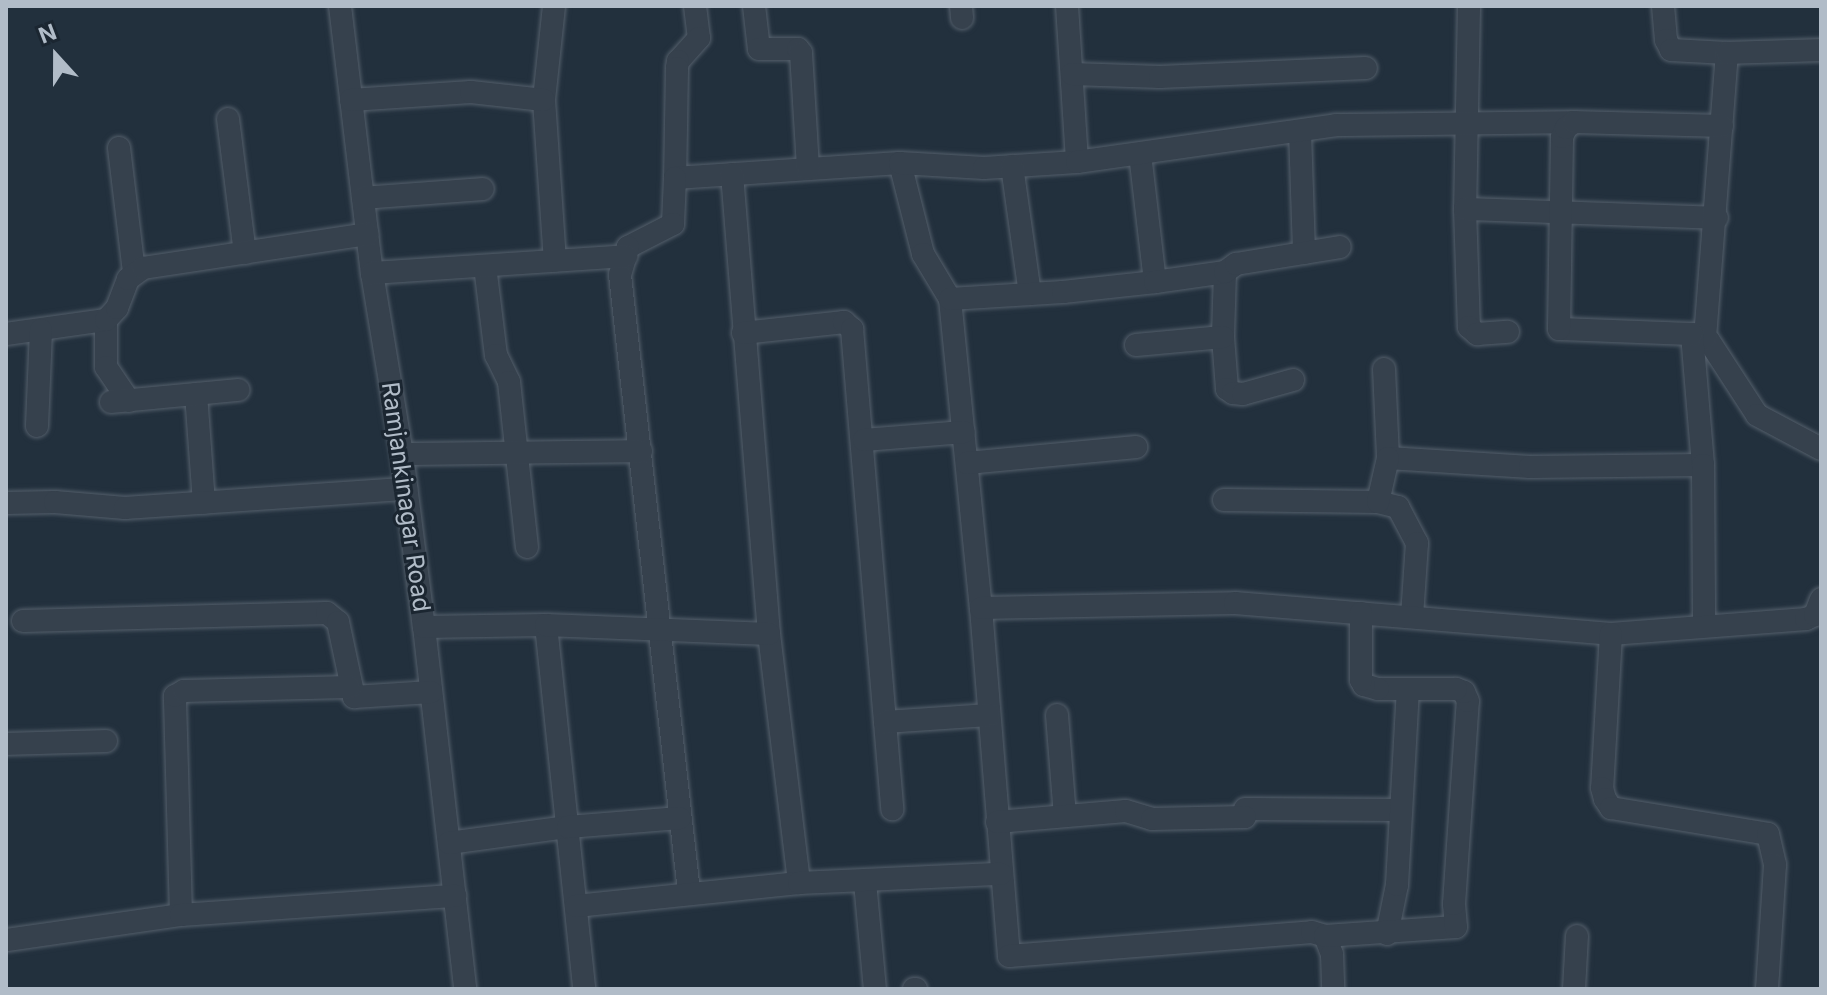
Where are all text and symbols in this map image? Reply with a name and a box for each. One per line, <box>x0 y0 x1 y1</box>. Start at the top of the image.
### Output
north arrow <box>16 16 96 96</box>
text: N <box>35 18 60 49</box>
street label: Ramjankinagar Road <box>376 380 436 614</box>

